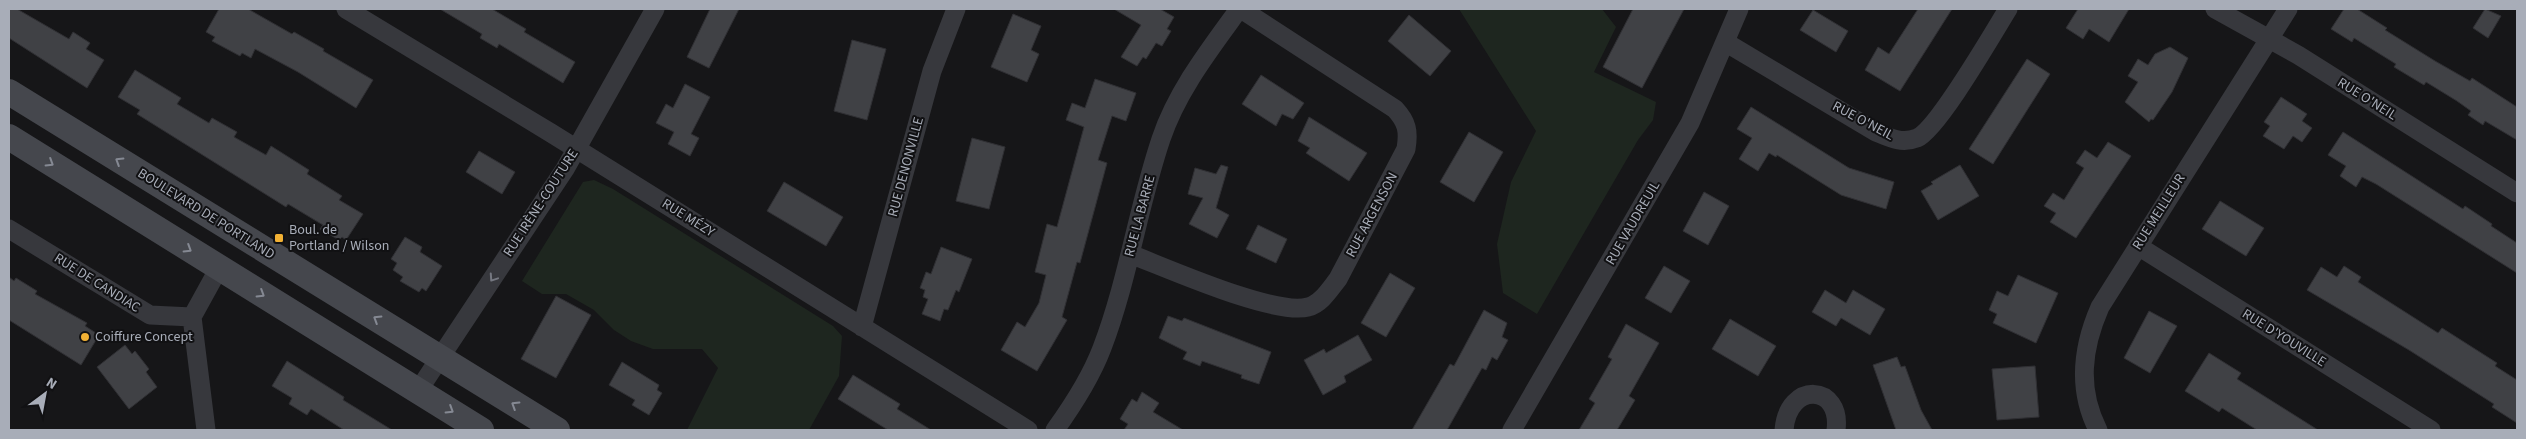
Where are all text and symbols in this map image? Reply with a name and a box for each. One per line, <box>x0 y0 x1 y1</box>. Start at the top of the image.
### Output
street label: RUE O'NEIL <box>2333 73 2401 125</box>
street label: RUE O'NEIL <box>1829 96 1897 146</box>
street label: RUE DENONVILLE <box>883 115 929 219</box>
street label: RUE IRÈNE-COUTURE <box>499 145 583 261</box>
one-way arrow <box>45 157 54 166</box>
one-way arrow <box>116 157 125 167</box>
street label: BOULEVARD DE PORTLAND <box>134 164 278 264</box>
street label: RUE ARGENSON <box>1341 169 1403 261</box>
street label: RUE MEILLEUR <box>2128 170 2190 254</box>
street label: RUE LA BARRE <box>1120 173 1160 259</box>
street label: RUE VAUDREUIL <box>1601 177 1665 269</box>
street label: RUE MÉZY <box>658 194 718 242</box>
place label: Boul. de Portland / Wilson <box>289 220 389 256</box>
marker: Boul. de Portland / Wilson <box>273 232 285 244</box>
one-way arrow <box>183 242 192 252</box>
street label: RUE DE CANDIAC <box>50 248 144 318</box>
one-way arrow <box>490 272 499 281</box>
one-way arrow <box>255 287 264 297</box>
street label: RUE D'YOUVILLE <box>2238 304 2330 372</box>
one-way arrow <box>373 316 382 326</box>
place label: Coiffure Concept <box>95 327 193 347</box>
marker: Coiffure Concept <box>79 331 91 343</box>
north arrow <box>20 369 70 419</box>
text: N <box>42 373 61 395</box>
one-way arrow <box>512 401 521 411</box>
one-way arrow <box>445 404 454 414</box>

